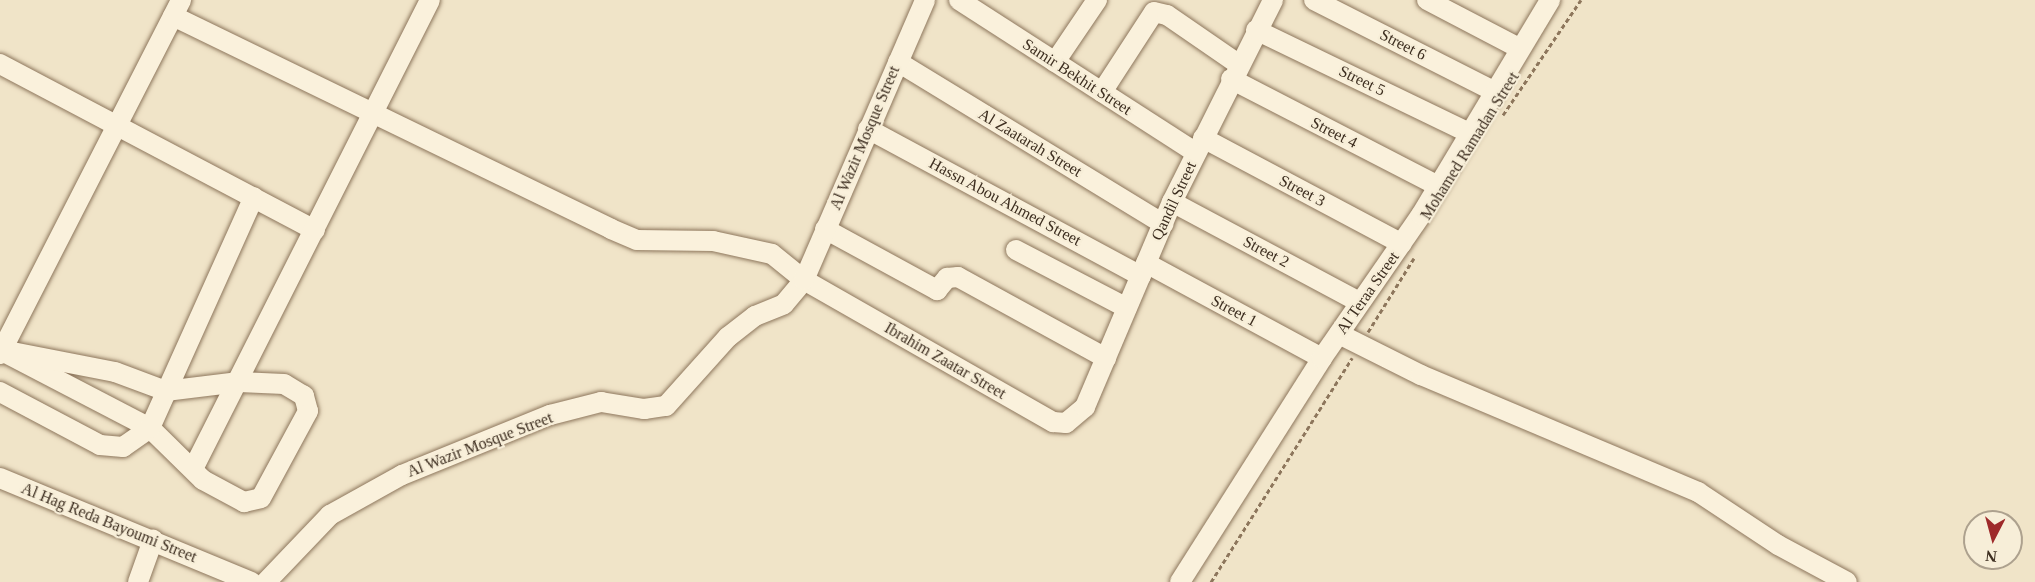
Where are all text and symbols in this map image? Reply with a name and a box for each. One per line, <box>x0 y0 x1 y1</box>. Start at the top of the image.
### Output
street label: Street 6 <box>1374 24 1432 66</box>
street label: Samir Bekhit Street <box>1014 32 1140 122</box>
street label: Al Wazir Mosque Street <box>824 57 906 219</box>
street label: Street 5 <box>1333 60 1391 102</box>
street label: Mohamed Ramadan Street <box>1411 60 1529 232</box>
street label: Al Zaatarah Street <box>970 102 1090 184</box>
street label: Street 4 <box>1305 112 1363 154</box>
street label: Hassn Abou Ahmed Street <box>917 149 1093 255</box>
street label: Qandil Street <box>1146 155 1202 247</box>
street label: Street 3 <box>1273 169 1331 213</box>
street label: Street 2 <box>1237 230 1295 274</box>
street label: Al Teraa Street <box>1330 245 1406 341</box>
street label: Street 1 <box>1205 289 1263 333</box>
street label: Ibrahim Zaatar Street <box>875 315 1015 407</box>
street label: Al Wazir Mosque Street <box>399 406 561 484</box>
street label: Al Hag Reda Bayoumi Street <box>12 476 206 570</box>
north arrow <box>1963 510 2023 570</box>
text: N <box>1985 547 1998 565</box>

